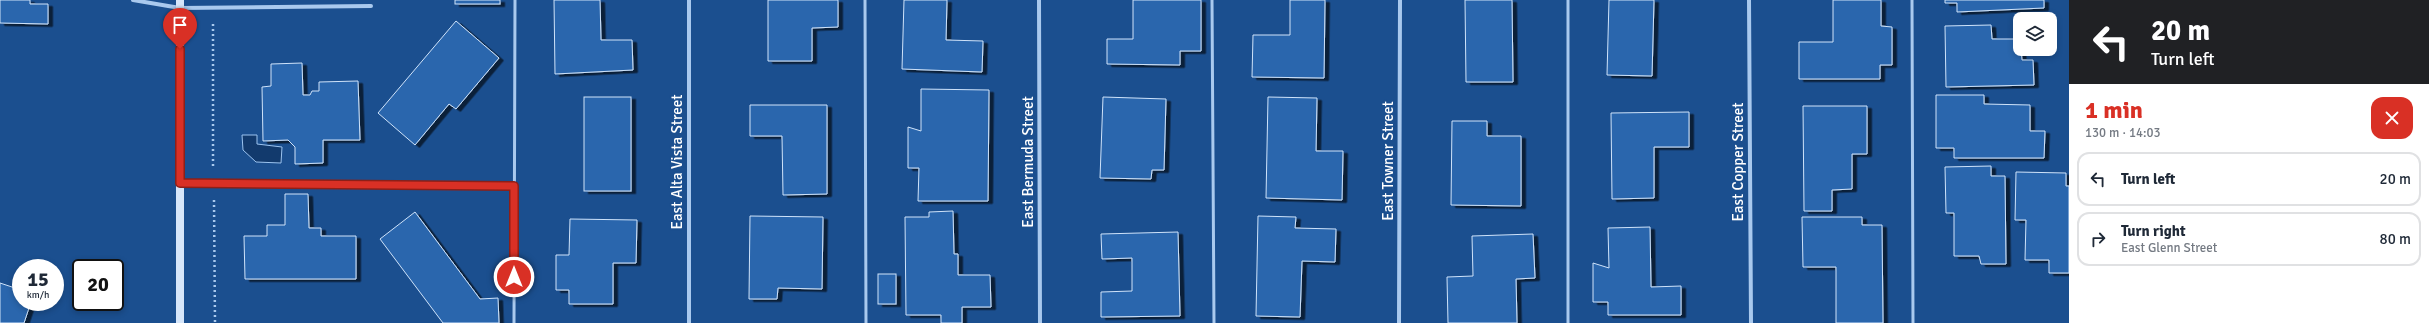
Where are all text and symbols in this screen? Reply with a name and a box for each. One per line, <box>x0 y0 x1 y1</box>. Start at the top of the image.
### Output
pin <box>163 8 197 49</box>
map controls <box>2013 12 2057 56</box>
button: layers <box>2013 12 2057 56</box>
icon: arrive <box>169 14 191 36</box>
text: 20 m <box>2151 14 2210 48</box>
icon: left <box>2085 16 2137 68</box>
text: Turn left <box>2151 48 2214 70</box>
street label: East Alta Vista Street <box>668 95 686 229</box>
text: 1 min <box>2085 95 2143 125</box>
street label: East Bermuda Street <box>1019 96 1037 228</box>
button: close <box>2371 97 2413 139</box>
street label: East Towner Street <box>1379 101 1397 221</box>
street label: East Copper Street <box>1729 102 1747 222</box>
text: 130 m · 14:03 <box>2085 125 2161 141</box>
icon: left <box>2087 168 2109 190</box>
text: Turn left <box>2121 170 2175 188</box>
text: 20 m <box>2380 170 2411 188</box>
text: Turn right <box>2121 222 2186 240</box>
icon: right <box>2087 228 2109 250</box>
text: 80 m <box>2380 230 2411 248</box>
text: East Glenn Street <box>2121 240 2217 256</box>
position arrow <box>493 256 535 298</box>
speed limit sign: 20 <box>72 259 124 311</box>
text: 15 <box>27 267 49 292</box>
text: km/h <box>27 289 49 301</box>

